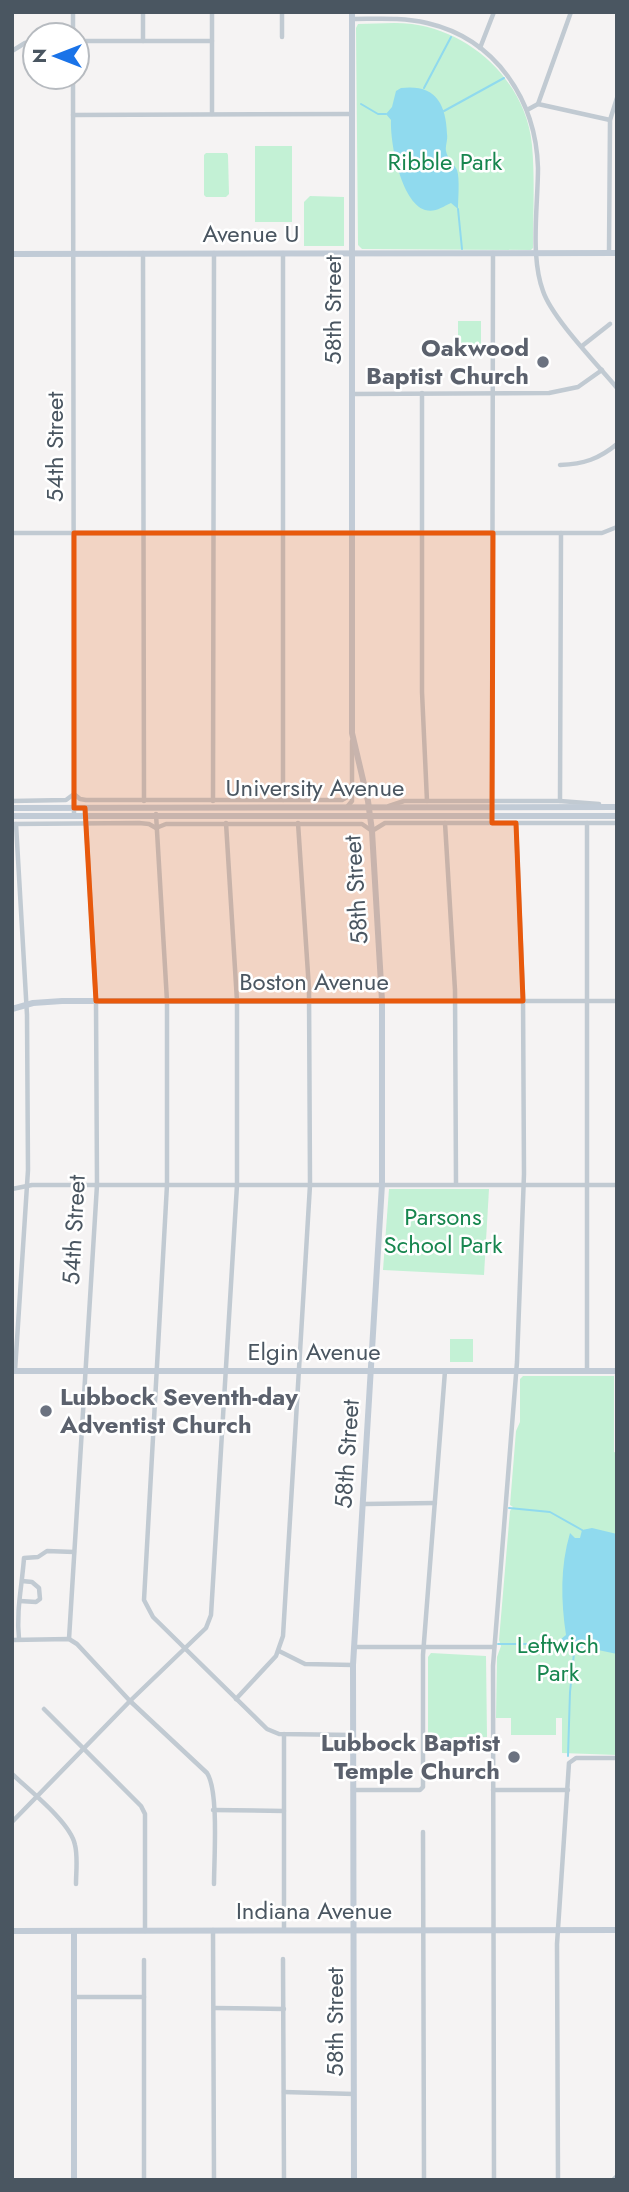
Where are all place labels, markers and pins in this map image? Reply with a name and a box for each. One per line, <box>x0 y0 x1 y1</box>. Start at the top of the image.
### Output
place label: Oakwood Baptist Church <box>366 330 529 393</box>
marker: Oakwood Baptist Church <box>535 354 551 370</box>
place label: Lubbock Seventh-day Adventist Church <box>59 1379 298 1442</box>
marker: Lubbock Seventh-day Adventist Church <box>38 1403 54 1419</box>
place label: Lubbock Baptist Temple Church <box>321 1725 500 1788</box>
marker: Lubbock Baptist Temple Church <box>506 1749 522 1765</box>

